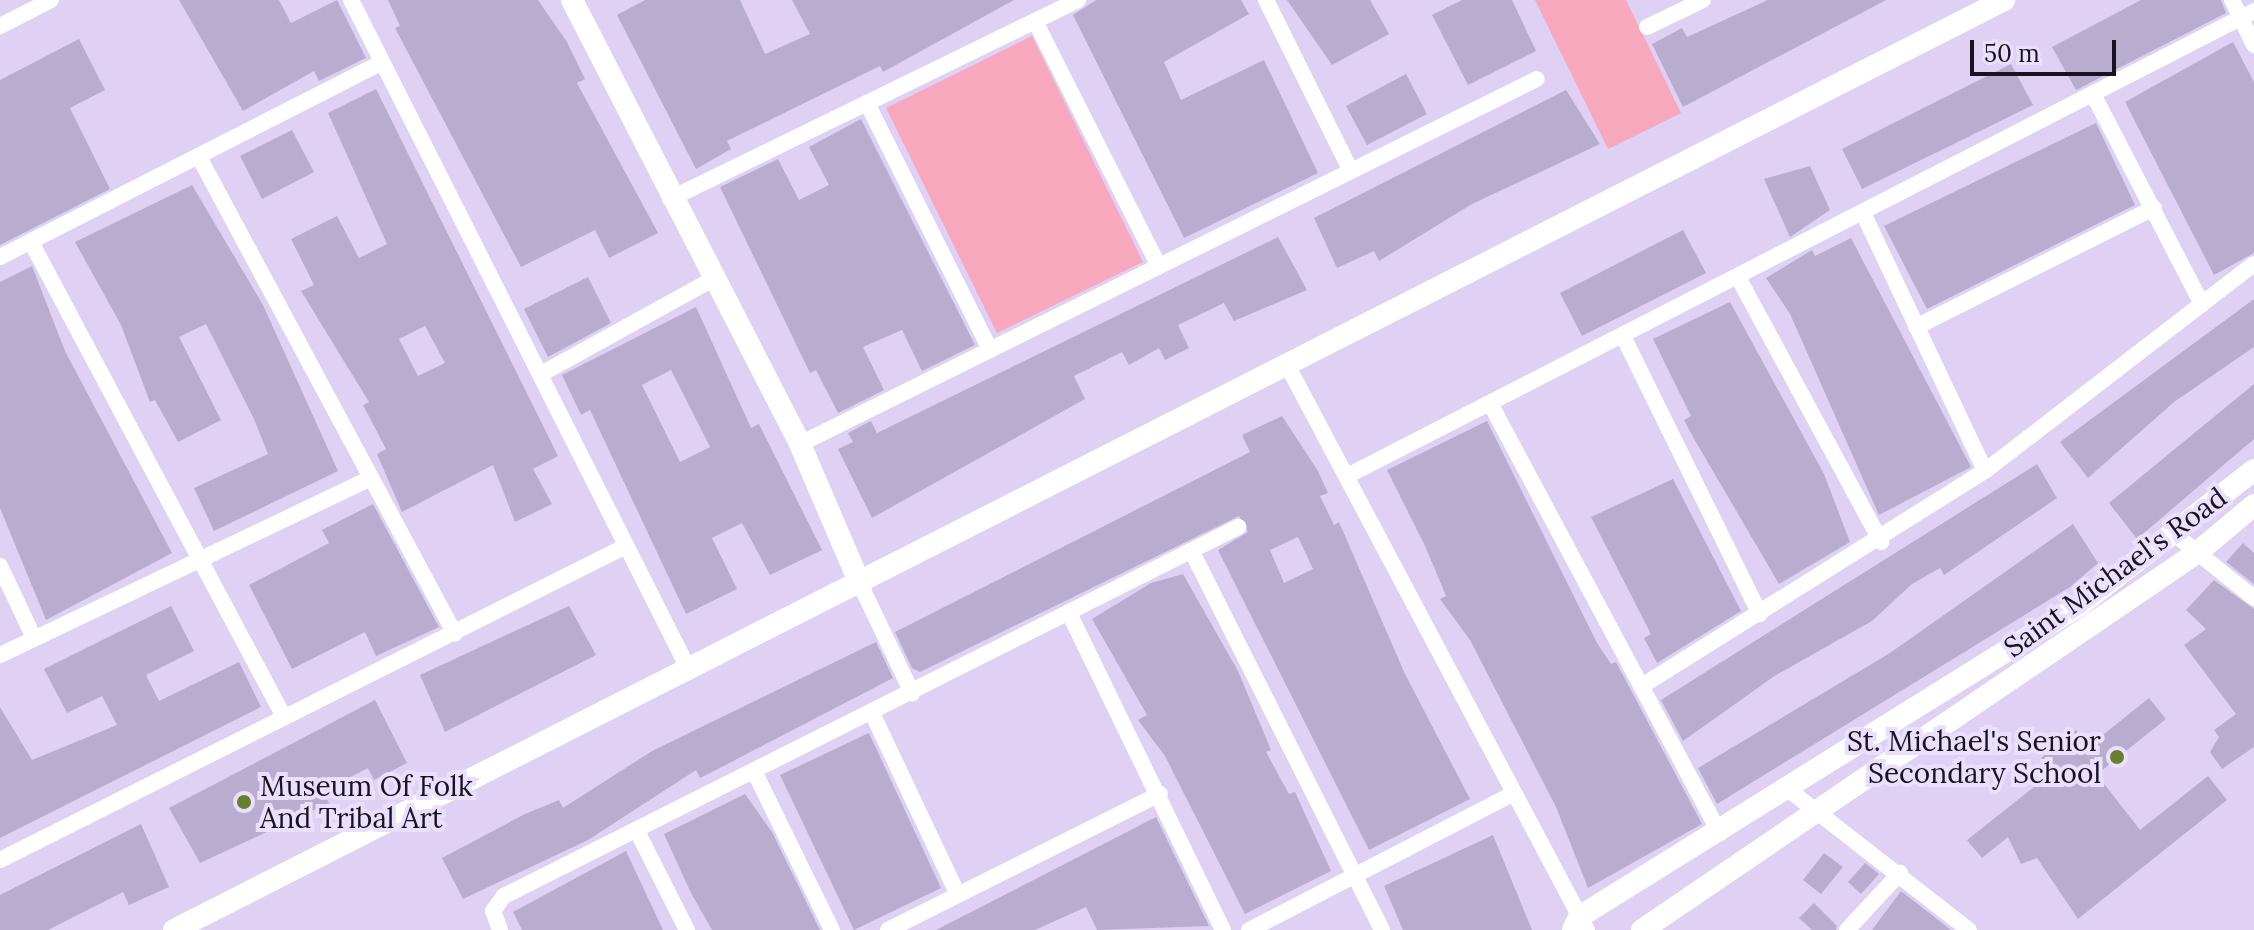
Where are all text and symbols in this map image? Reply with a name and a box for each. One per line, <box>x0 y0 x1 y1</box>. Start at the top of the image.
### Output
scale bar <box>1974 24 2120 74</box>
text: 50 m <box>1984 38 2040 69</box>
street label: Saint Michael's Road <box>1997 480 2233 664</box>
place label: St. Michael's Senior Secondary School <box>1847 724 2101 790</box>
marker: St. Michael's Senior Secondary School <box>2108 748 2126 766</box>
place label: Museum Of Folk And Tribal Art <box>260 769 473 835</box>
marker: Museum Of Folk And Tribal Art <box>235 793 253 811</box>

